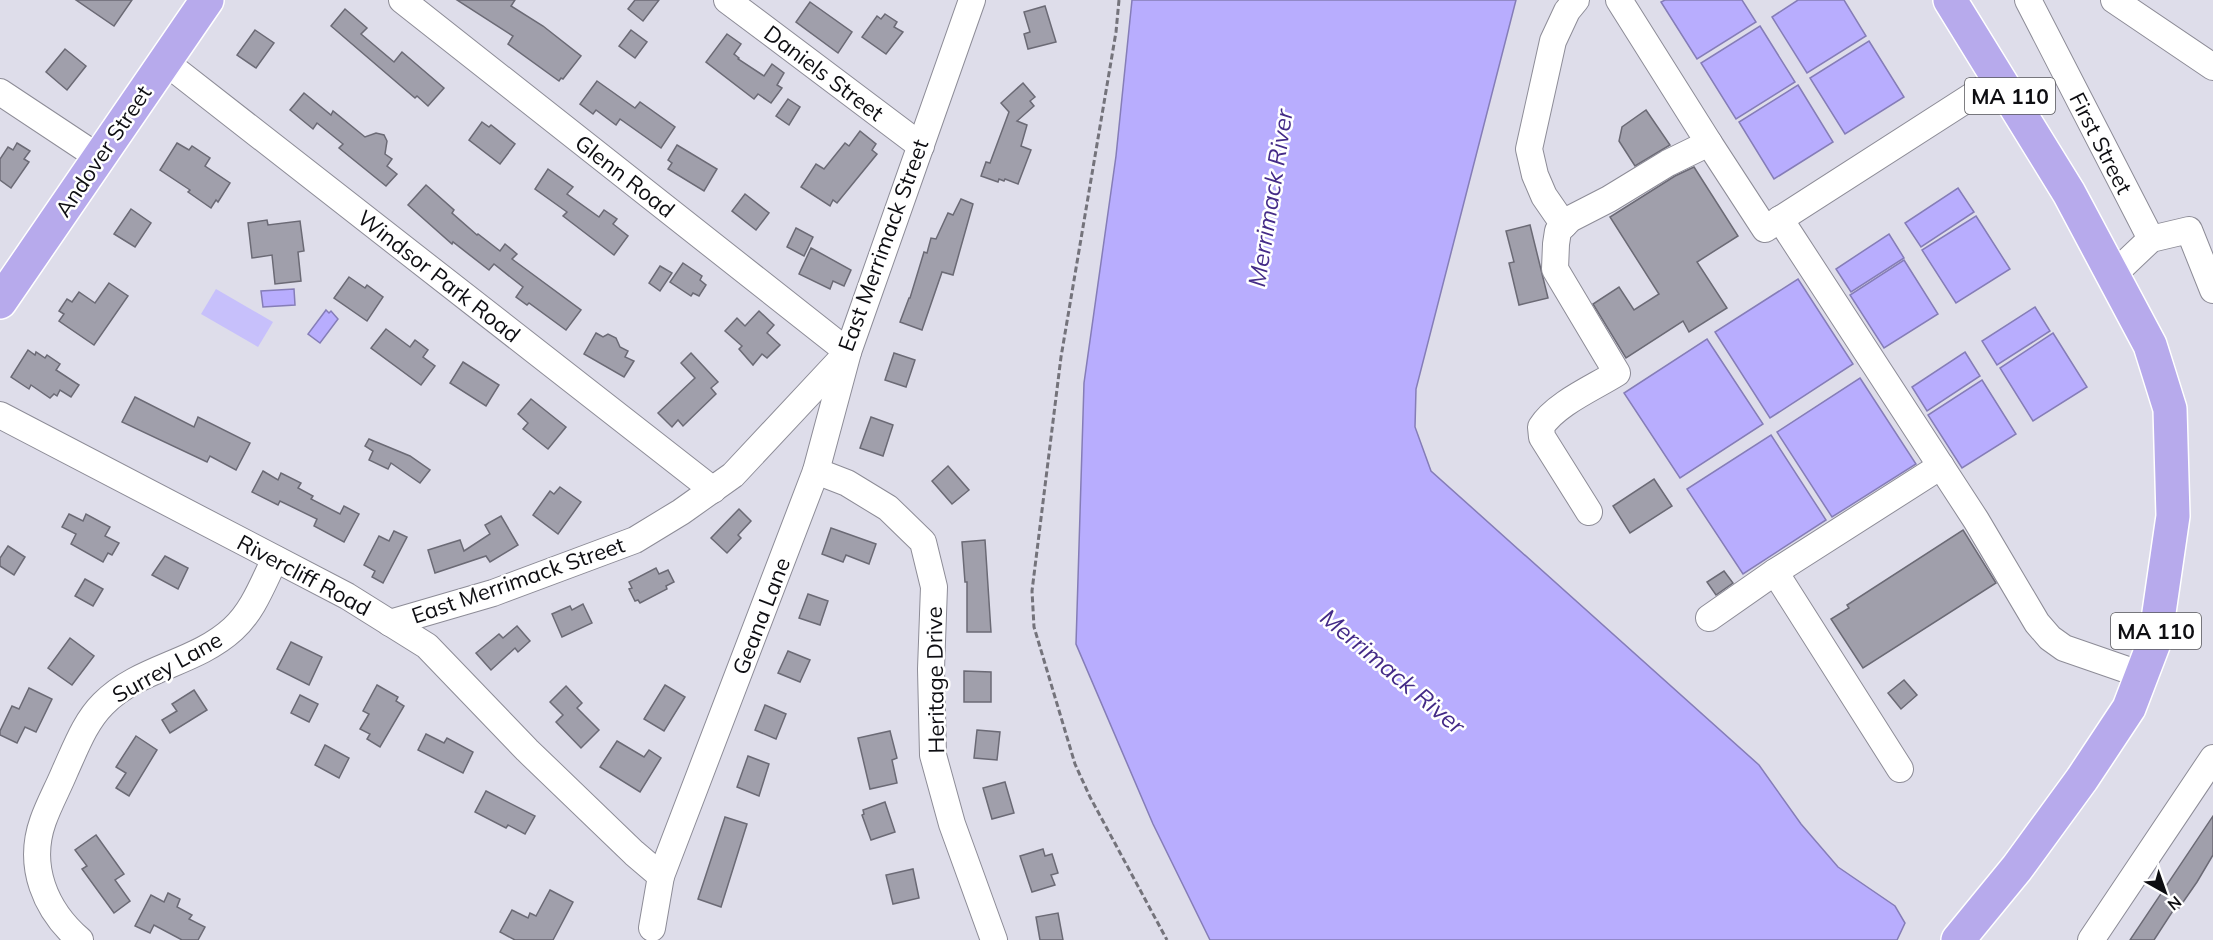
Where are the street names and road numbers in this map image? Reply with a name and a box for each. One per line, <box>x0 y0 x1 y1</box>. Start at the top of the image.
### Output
street label: Daniels Street <box>759 19 890 127</box>
road number: MA 110 <box>1965 78 2055 114</box>
street label: Andover Street <box>49 80 157 222</box>
street label: First Street <box>2063 87 2139 199</box>
street label: Glenn Road <box>570 128 680 224</box>
street label: East Merrimack Street <box>832 135 934 355</box>
street label: Windsor Park Road <box>352 204 526 348</box>
street label: Rivercliff Road <box>232 528 376 622</box>
street label: East Merrimack Street <box>408 530 629 630</box>
street label: Geana Lane <box>726 554 796 678</box>
street label: Heritage Drive <box>920 606 950 754</box>
road number: MA 110 <box>2111 613 2201 649</box>
street label: Surrey Lane <box>107 625 227 709</box>

